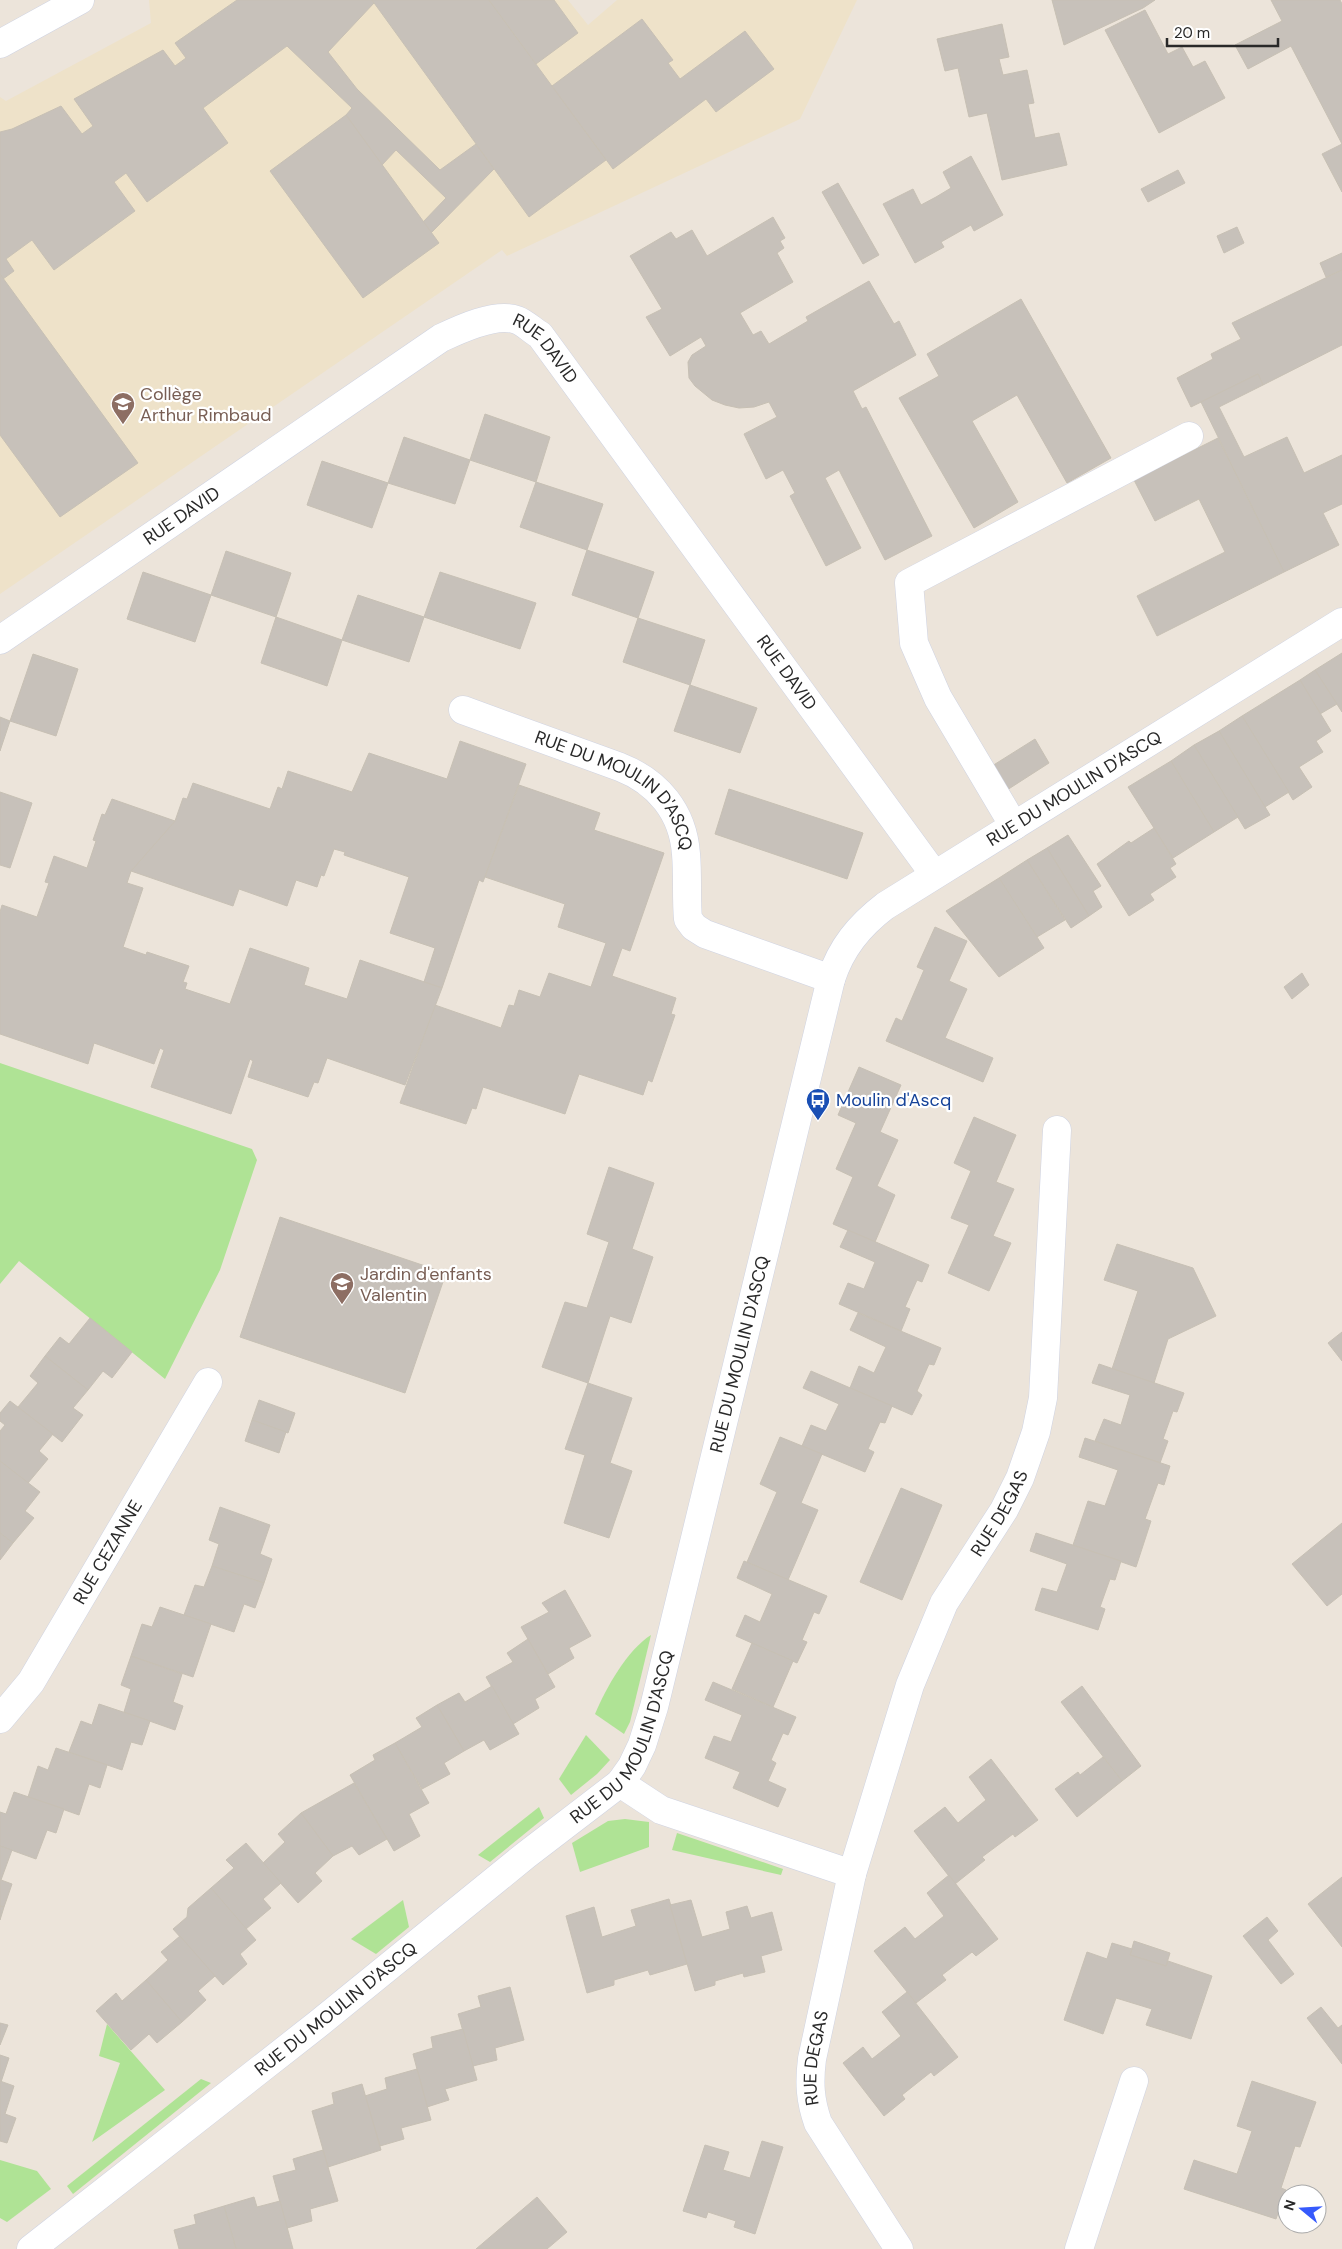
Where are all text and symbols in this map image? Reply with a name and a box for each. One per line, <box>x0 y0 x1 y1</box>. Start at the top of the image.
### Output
scale bar <box>1167 15 1278 47</box>
text: 20 m <box>1174 23 1210 43</box>
street label: RUE DAVID <box>509 308 583 388</box>
place label: Collège Arthur Rimbaud <box>140 382 272 427</box>
school or university icon: Collège Arthur Rimbaud <box>110 391 136 425</box>
street label: RUE DAVID <box>139 481 225 550</box>
street label: RUE DAVID <box>751 630 822 715</box>
street label: RUE DU MOULIN D'ASCQ <box>531 725 698 852</box>
street label: RUE DU MOULIN D'ASCQ <box>982 725 1166 852</box>
bus stop icon: Moulin d'Ascq <box>805 1087 831 1121</box>
place label: Moulin d'Ascq <box>836 1088 951 1112</box>
street label: RUE DU MOULIN D'ASCQ <box>704 1253 775 1455</box>
place label: Jardin d'enfants Valentin <box>360 1262 492 1307</box>
school or university icon: Jardin d'enfants Valentin <box>329 1271 355 1305</box>
street label: RUE DEGAS <box>965 1467 1034 1561</box>
street label: RUE CEZANNE <box>67 1496 148 1609</box>
street label: RUE DU MOULIN D'ASCQ <box>565 1648 679 1829</box>
street label: RUE DU MOULIN D'ASCQ <box>250 1936 422 2081</box>
street label: RUE DEGAS <box>798 2008 834 2107</box>
north arrow <box>1277 2184 1327 2234</box>
text: N <box>1279 2197 1300 2213</box>

